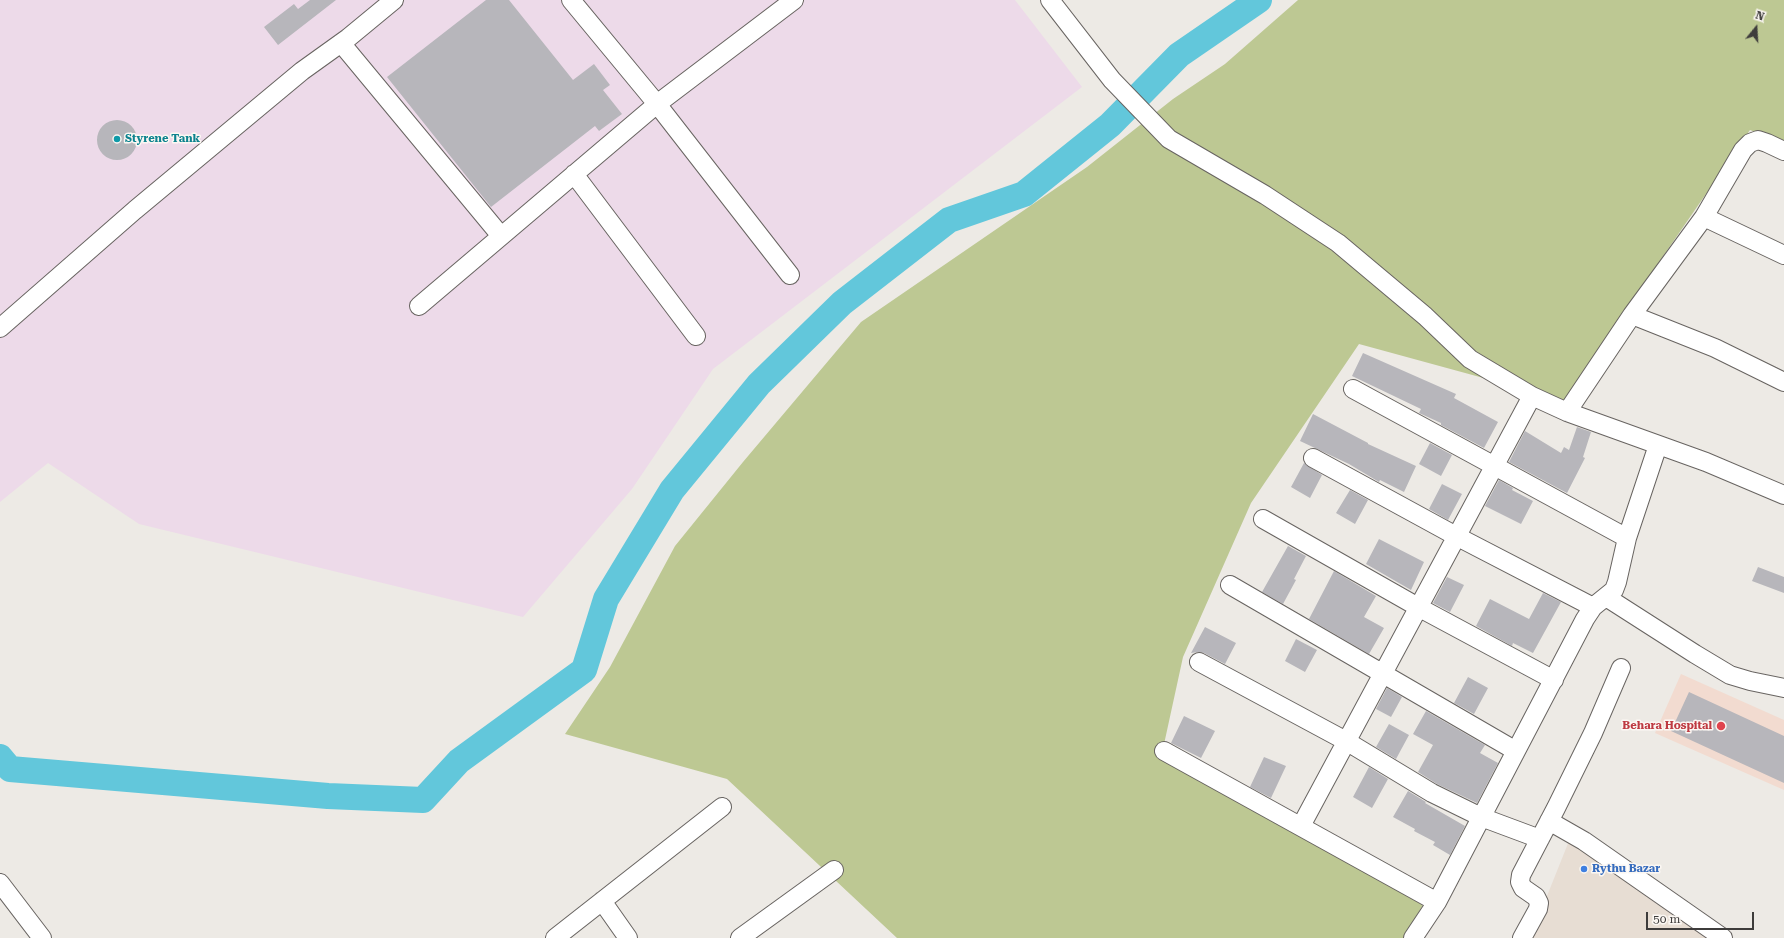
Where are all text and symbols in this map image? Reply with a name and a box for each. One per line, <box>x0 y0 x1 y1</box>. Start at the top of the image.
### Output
north arrow <box>1736 8 1776 48</box>
text: N <box>1754 9 1766 24</box>
place label: Styrene Tank <box>125 132 200 146</box>
marker: Styrene Tank <box>112 134 122 144</box>
place label: Behara Hospital <box>1622 719 1712 733</box>
marker: Behara Hospital <box>1715 720 1727 732</box>
place label: Rythu Bazar <box>1592 862 1660 876</box>
marker: Rythu Bazar <box>1579 864 1589 874</box>
scale bar <box>1648 904 1756 930</box>
text: 50 m <box>1653 912 1680 926</box>

